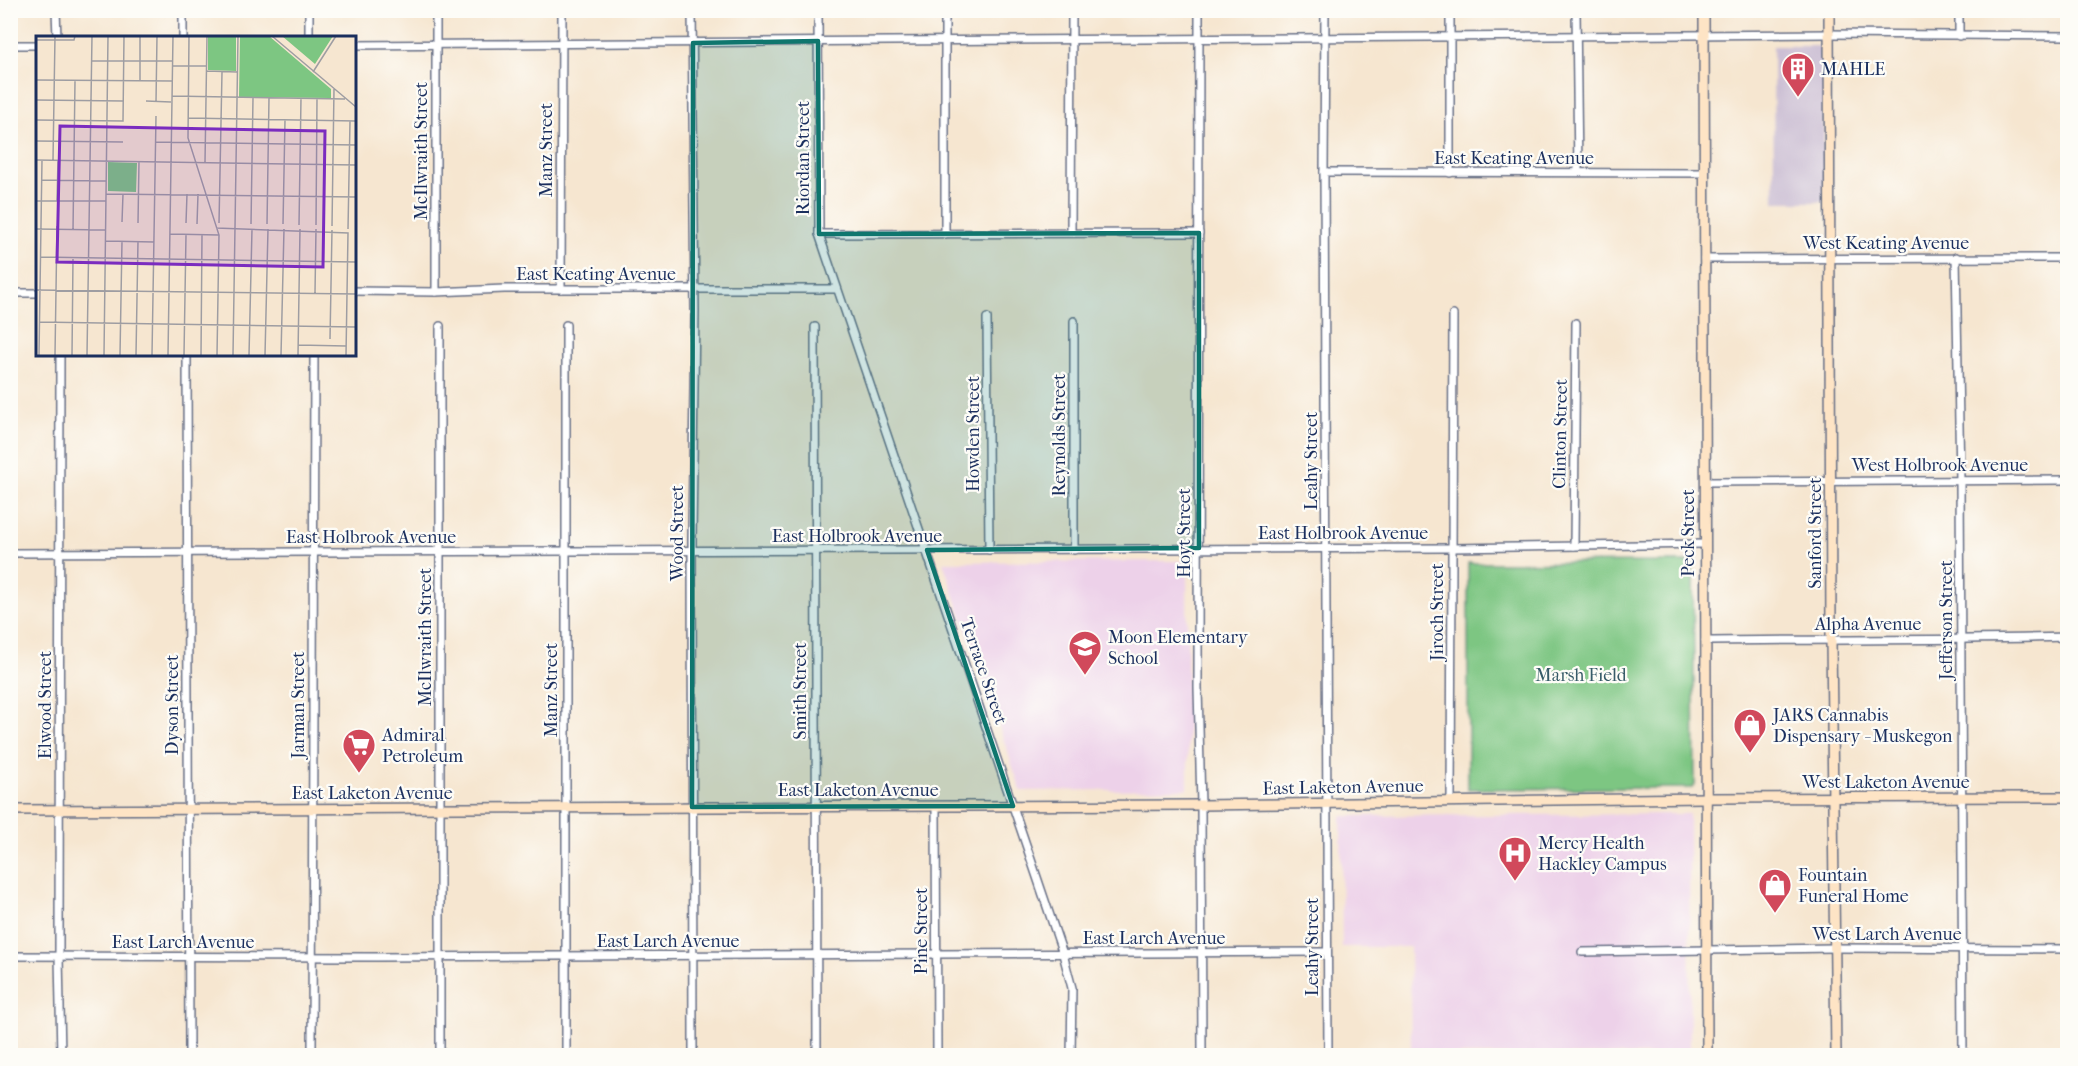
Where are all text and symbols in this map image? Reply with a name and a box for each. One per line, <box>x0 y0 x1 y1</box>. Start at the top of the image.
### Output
inset map <box>36 36 356 356</box>
building icon: MAHLE <box>1780 51 1816 98</box>
place label: MAHLE <box>1821 59 1885 80</box>
street label: McIlwraith Street <box>411 81 432 220</box>
street label: Riordan Street <box>793 100 814 215</box>
street label: Manz Street <box>536 102 557 197</box>
street label: East Keating Avenue <box>1434 148 1594 169</box>
street label: West Keating Avenue <box>1802 233 1969 254</box>
street label: East Keating Avenue <box>516 264 676 285</box>
street label: Reynolds Street <box>1049 373 1070 497</box>
street label: Howden Street <box>963 375 984 492</box>
street label: Clinton Street <box>1549 378 1572 489</box>
street label: Leahy Street <box>1301 411 1322 510</box>
street label: West Holbrook Avenue <box>1851 455 2028 476</box>
street label: Sanford Street <box>1805 477 1826 589</box>
street label: Wood Street <box>667 484 688 582</box>
street label: Hoyt Street <box>1174 487 1195 578</box>
street label: Peck Street <box>1678 488 1699 577</box>
street label: East Holbrook Avenue <box>1258 523 1428 544</box>
street label: East Holbrook Avenue <box>772 526 942 547</box>
street label: East Holbrook Avenue <box>286 527 456 548</box>
street label: Jefferson Street <box>1936 559 1957 682</box>
street label: Jiroch Street <box>1427 562 1448 663</box>
street label: McIlwraith Street <box>415 567 436 706</box>
street label: Alpha Avenue <box>1814 614 1921 635</box>
street label: Terrace Street <box>955 615 1012 728</box>
place label: Moon Elementary School <box>1108 627 1249 669</box>
school or university icon: Moon Elementary School <box>1067 629 1103 676</box>
street label: Manz Street <box>541 642 562 737</box>
street label: Smith Street <box>790 642 811 740</box>
street label: Elwood Street <box>35 650 56 759</box>
street label: Jarman Street <box>288 651 309 761</box>
street label: Dyson Street <box>162 654 183 755</box>
park label: Marsh Field <box>1535 665 1627 686</box>
place label: JARS Cannabis Dispensary - Muskegon <box>1771 705 1953 747</box>
shop icon: JARS Cannabis Dispensary - Muskegon <box>1732 707 1768 754</box>
place label: Admiral Petroleum <box>381 725 463 767</box>
supermarket icon: Admiral Petroleum <box>341 727 377 774</box>
street label: West Laketon Avenue <box>1801 772 1970 793</box>
street label: East Laketon Avenue <box>1262 776 1424 799</box>
street label: East Laketon Avenue <box>777 780 939 801</box>
street label: East Laketon Avenue <box>291 783 453 804</box>
place label: Mercy Health Hackley Campus <box>1538 833 1667 875</box>
hospital icon: Mercy Health Hackley Campus <box>1497 835 1533 882</box>
place label: Fountain Funeral Home <box>1798 865 1909 907</box>
shop icon: Fountain Funeral Home <box>1757 867 1793 914</box>
street label: Pine Street <box>911 887 932 974</box>
street label: Leahy Street <box>1302 897 1323 996</box>
street label: West Larch Avenue <box>1811 924 1962 945</box>
street label: East Larch Avenue <box>1083 928 1226 949</box>
street label: East Larch Avenue <box>597 931 740 952</box>
street label: East Larch Avenue <box>112 932 255 953</box>

